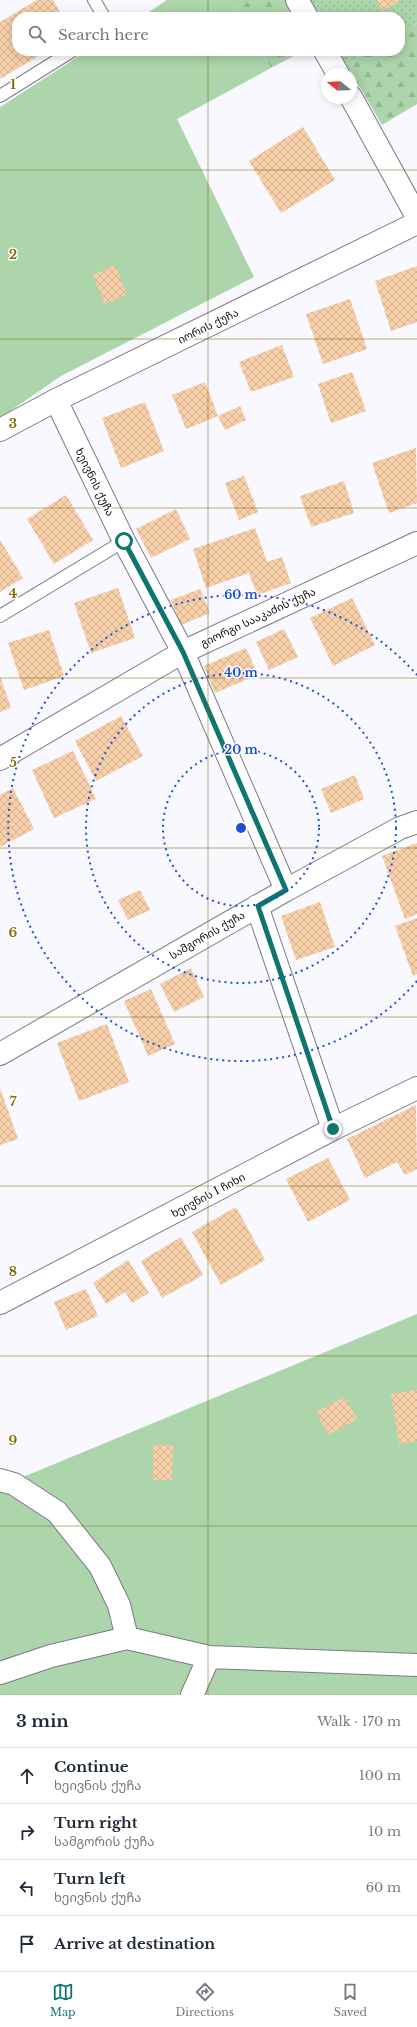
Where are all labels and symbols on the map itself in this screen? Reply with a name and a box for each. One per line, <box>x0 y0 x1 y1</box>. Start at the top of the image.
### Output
north arrow <box>321 68 357 104</box>
text: 1 <box>10 76 16 93</box>
text: 2 <box>9 246 17 263</box>
street label: იორის ქუჩა <box>175 305 241 347</box>
text: 3 <box>9 415 17 432</box>
street label: ხეივნის ქუჩა <box>73 446 117 518</box>
route start <box>115 532 133 550</box>
street label: გიორგი სააკაძის ქუჩა <box>198 584 318 650</box>
text: 4 <box>9 585 18 602</box>
text: 60 m <box>224 587 259 602</box>
text: 40 m <box>224 665 258 680</box>
text: 20 m <box>224 742 258 757</box>
text: 5 <box>9 754 17 771</box>
centre of rings <box>234 821 248 835</box>
street label: სამგორის ქუჩა <box>167 908 247 962</box>
text: 6 <box>9 924 18 941</box>
text: 7 <box>10 1093 17 1110</box>
route end <box>324 1120 342 1138</box>
street label: ხეივნის I ჩიხი <box>169 1170 247 1220</box>
text: 8 <box>9 1263 17 1280</box>
text: 9 <box>9 1432 18 1449</box>

